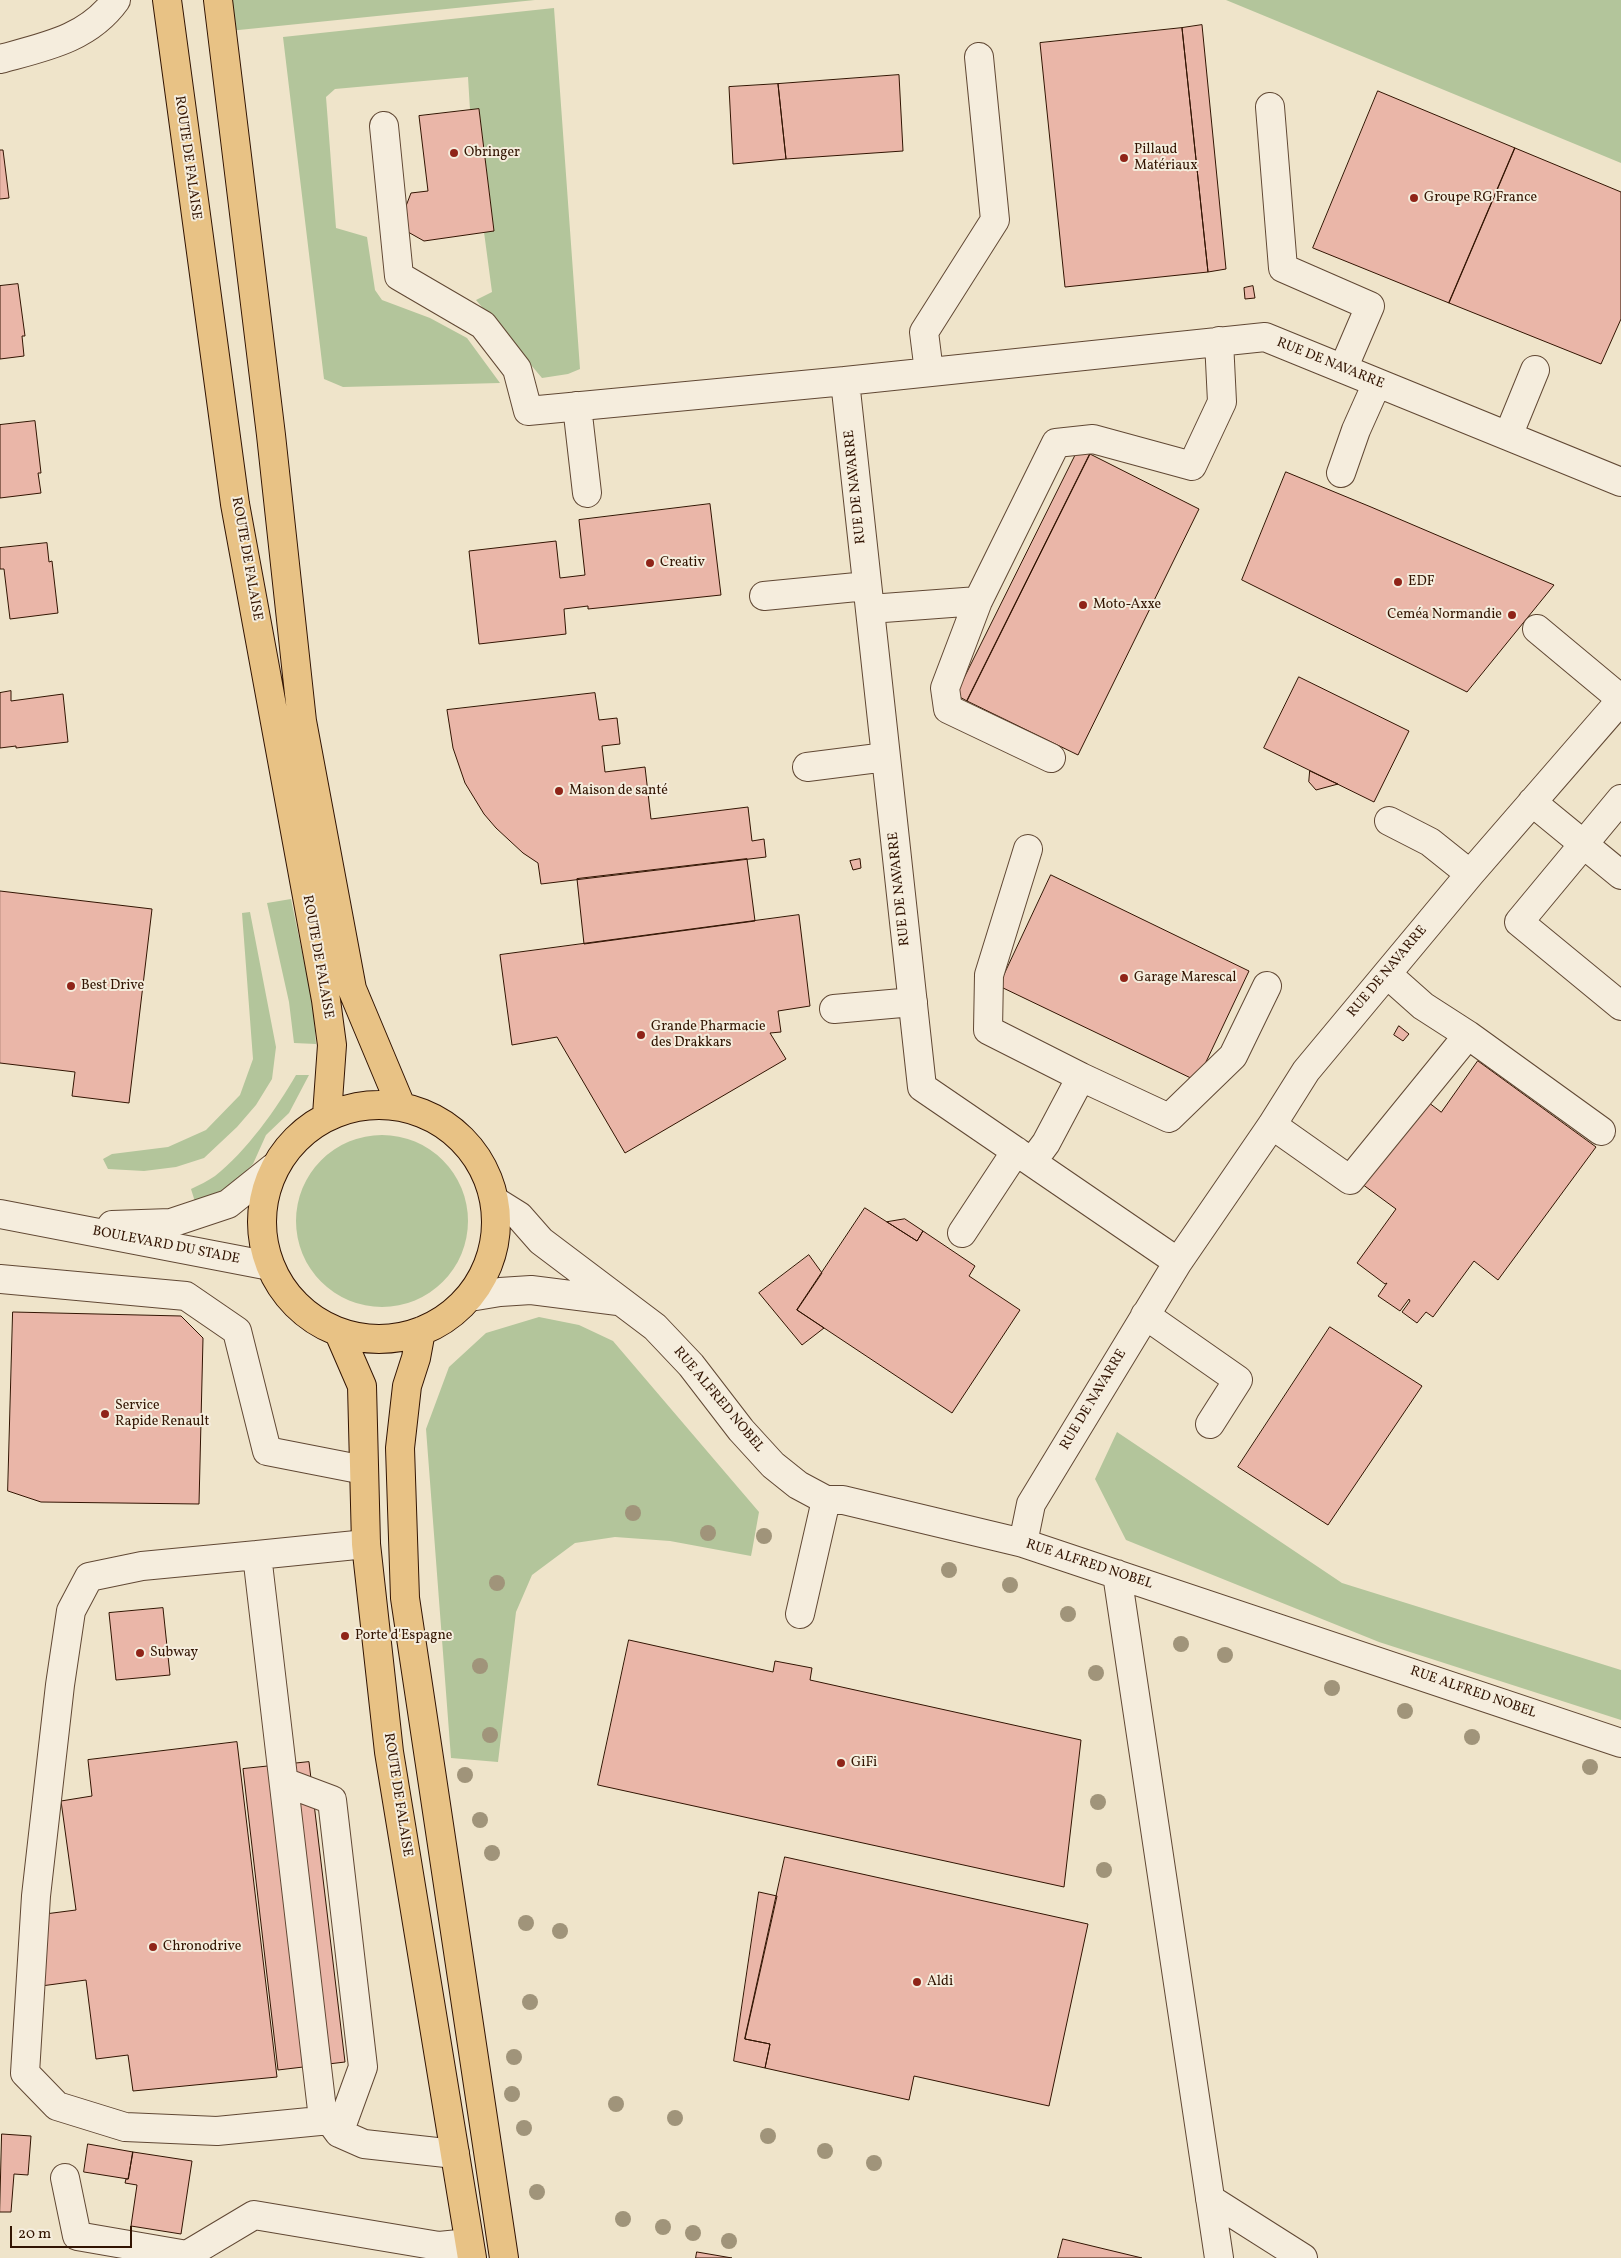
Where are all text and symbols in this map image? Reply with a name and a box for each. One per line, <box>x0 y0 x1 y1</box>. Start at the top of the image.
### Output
street label: ROUTE DE FALAISE <box>170 95 204 221</box>
place label: Pillaud Matériaux <box>1134 142 1197 174</box>
place label: Obringer <box>464 145 520 161</box>
marker: Obringer <box>448 147 460 159</box>
marker: Pillaud Matériaux <box>1118 152 1130 164</box>
place label: Groupe RG France <box>1424 190 1537 206</box>
marker: Groupe RG France <box>1408 192 1420 204</box>
street label: RUE DE NAVARRE <box>1274 335 1386 393</box>
street label: RUE DE NAVARRE <box>842 429 870 545</box>
street label: ROUTE DE FALAISE <box>227 496 265 622</box>
place label: Creativ <box>660 555 705 571</box>
marker: Creativ <box>644 557 656 569</box>
place label: EDF <box>1408 574 1434 590</box>
marker: EDF <box>1392 576 1404 588</box>
place label: Moto-Axxe <box>1093 597 1161 613</box>
marker: Moto-Axxe <box>1077 599 1089 611</box>
place label: Ceméa Normandie <box>1387 607 1502 623</box>
marker: Ceméa Normandie <box>1506 609 1518 621</box>
place label: Maison de santé <box>569 783 668 799</box>
marker: Maison de santé <box>553 785 565 797</box>
street label: RUE DE NAVARRE <box>886 831 914 947</box>
street label: ROUTE DE FALAISE <box>298 894 336 1020</box>
street label: RUE DE NAVARRE <box>1345 923 1431 1021</box>
place label: Garage Marescal <box>1134 970 1237 986</box>
marker: Garage Marescal <box>1118 972 1130 984</box>
place label: Best Drive <box>81 978 144 994</box>
marker: Best Drive <box>65 980 77 992</box>
place label: Grande Pharmacie des Drakkars <box>651 1019 766 1052</box>
marker: Grande Pharmacie des Drakkars <box>635 1029 647 1041</box>
street label: BOULEVARD DU STADE <box>91 1223 241 1269</box>
street label: RUE ALFRED NOBEL <box>669 1344 767 1456</box>
street label: RUE DE NAVARRE <box>1057 1347 1131 1453</box>
place label: Service Rapide Renault <box>115 1398 209 1430</box>
marker: Service Rapide Renault <box>99 1408 111 1420</box>
street label: RUE ALFRED NOBEL <box>1023 1537 1155 1593</box>
place label: Porte d'Espagne <box>355 1628 452 1644</box>
marker: Porte d'Espagne <box>339 1630 351 1642</box>
place label: Subway <box>150 1645 198 1661</box>
marker: Subway <box>134 1647 146 1659</box>
street label: RUE ALFRED NOBEL <box>1408 1664 1538 1722</box>
street label: ROUTE DE FALAISE <box>379 1732 415 1858</box>
place label: GiFi <box>851 1755 877 1771</box>
marker: GiFi <box>835 1757 847 1769</box>
place label: Chronodrive <box>163 1939 241 1955</box>
marker: Chronodrive <box>147 1941 159 1953</box>
place label: Aldi <box>927 1974 953 1990</box>
marker: Aldi <box>911 1976 923 1988</box>
scale bar <box>12 2216 135 2248</box>
text: 20 m <box>18 2224 51 2245</box>

